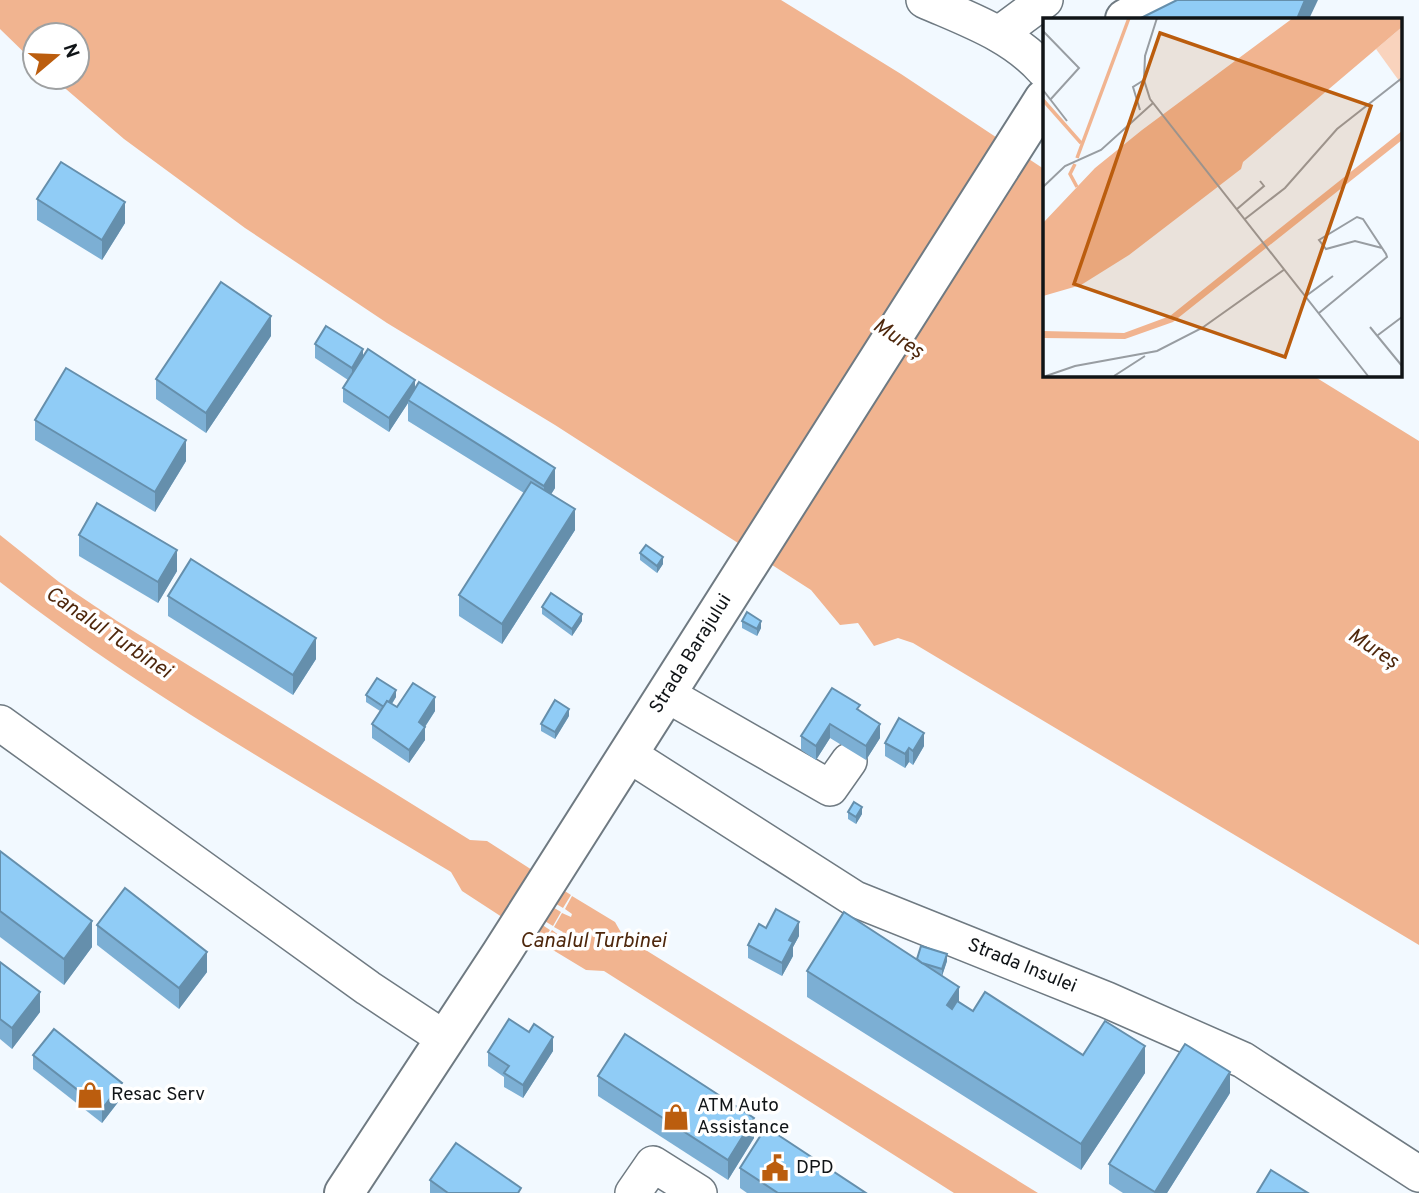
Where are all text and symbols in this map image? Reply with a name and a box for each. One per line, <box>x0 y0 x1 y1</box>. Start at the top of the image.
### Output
inset map <box>1043 18 1402 376</box>
north arrow <box>21 21 91 91</box>
text: N <box>57 41 84 61</box>
water label: Mureș <box>867 313 929 366</box>
water label: Canalul Turbinei <box>40 581 178 686</box>
street label: Strada Barajului <box>645 590 737 718</box>
water label: Mureș <box>1342 623 1404 676</box>
water label: Canalul Turbinei <box>520 928 668 955</box>
street label: Strada Insulei <box>964 933 1080 999</box>
shop icon: Resac Serv <box>75 1080 105 1110</box>
place label: Resac Serv <box>111 1083 205 1107</box>
place label: ATM Auto Assistance <box>697 1094 789 1140</box>
shop icon: ATM Auto Assistance <box>661 1102 691 1132</box>
public building icon: DPD <box>760 1153 790 1183</box>
place label: DPD <box>796 1156 834 1180</box>

